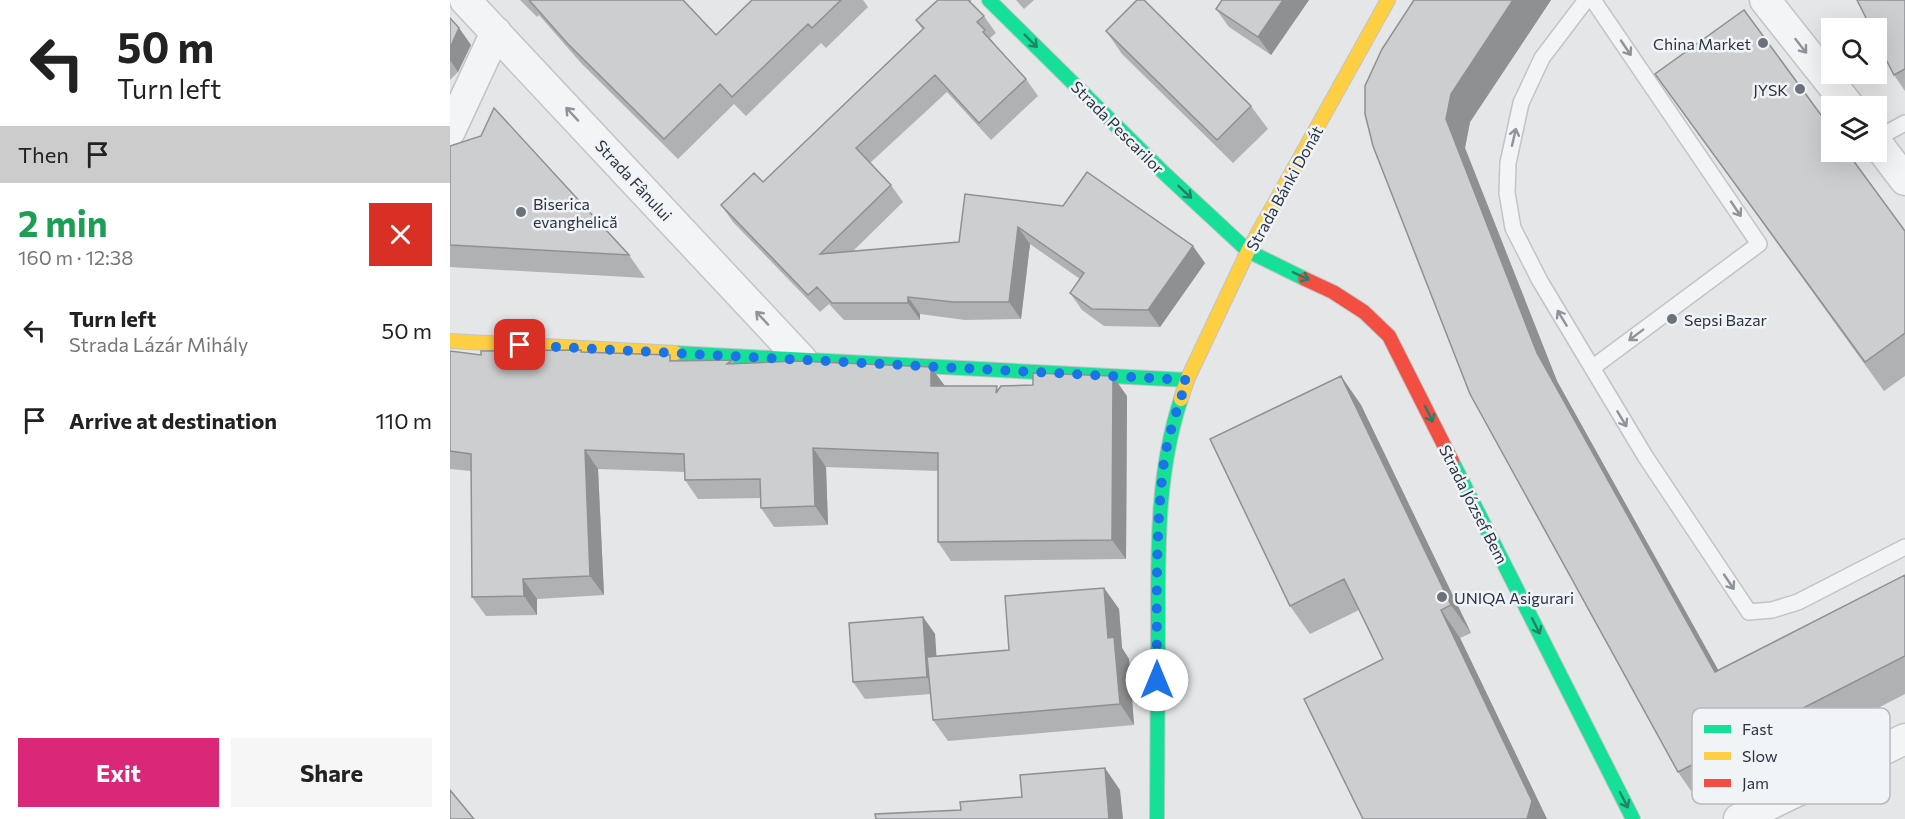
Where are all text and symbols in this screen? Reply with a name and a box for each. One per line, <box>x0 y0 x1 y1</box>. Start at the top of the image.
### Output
map controls <box>1821 18 1887 162</box>
button: search <box>1821 18 1887 84</box>
text: 50 m <box>117 20 214 72</box>
icon: left <box>18 24 96 102</box>
one-way arrow <box>1023 34 1038 48</box>
place label: China Market <box>1653 34 1751 53</box>
marker: China Market <box>1756 36 1770 50</box>
one-way arrow <box>1795 38 1808 54</box>
one-way arrow <box>1620 40 1632 56</box>
text: Turn left <box>117 72 221 105</box>
street label: Strada Pescarilor <box>1068 77 1169 178</box>
place label: JYSK <box>1753 80 1788 99</box>
marker: JYSK <box>1793 82 1807 96</box>
button: layers <box>1821 96 1887 162</box>
one-way arrow <box>565 106 579 121</box>
street label: Strada Bánki Donát <box>1242 122 1326 254</box>
one-way arrow <box>1508 127 1520 146</box>
street label: Strada Fânului <box>592 136 676 224</box>
icon: arrive <box>81 138 114 171</box>
text: Then <box>18 141 69 168</box>
one-way arrow <box>1178 185 1193 199</box>
place label: Biserica evanghelică <box>533 194 617 231</box>
text: 2 min <box>18 200 108 244</box>
one-way arrow <box>1730 201 1742 217</box>
button: close <box>369 203 432 266</box>
marker: Biserica evanghelică <box>514 205 528 219</box>
text: 160 m · 12:38 <box>18 245 133 269</box>
one-way arrow <box>1292 271 1310 283</box>
text: Turn left <box>69 305 156 332</box>
one-way arrow <box>755 310 769 325</box>
one-way arrow <box>1556 310 1568 327</box>
place label: Sepsi Bazar <box>1684 310 1768 329</box>
marker: Sepsi Bazar <box>1665 312 1679 326</box>
icon: left <box>18 314 51 347</box>
text: 50 m <box>382 317 432 344</box>
pin <box>494 319 545 370</box>
icon: arrive <box>503 328 536 361</box>
one-way arrow <box>1629 329 1645 341</box>
text: Strada Lázár Mihály <box>69 332 248 356</box>
icon: arrive <box>18 404 51 437</box>
one-way arrow <box>1423 405 1435 423</box>
text: Arrive at destination <box>69 407 277 434</box>
text: 110 m <box>375 407 432 434</box>
one-way arrow <box>1617 410 1629 427</box>
street label: Strada József Bem <box>1436 441 1512 567</box>
one-way arrow <box>1723 573 1735 590</box>
place label: UNIQA Asigurari <box>1454 588 1574 607</box>
marker: UNIQA Asigurari <box>1435 590 1449 604</box>
one-way arrow <box>1530 616 1542 634</box>
position arrow <box>1125 648 1189 712</box>
legend <box>1692 708 1890 804</box>
text: Fast <box>1742 719 1773 738</box>
button: Exit <box>18 738 219 807</box>
button: Share <box>231 738 432 807</box>
text: Slow <box>1742 746 1778 765</box>
text: Jam <box>1742 773 1769 792</box>
one-way arrow <box>1618 790 1630 808</box>

